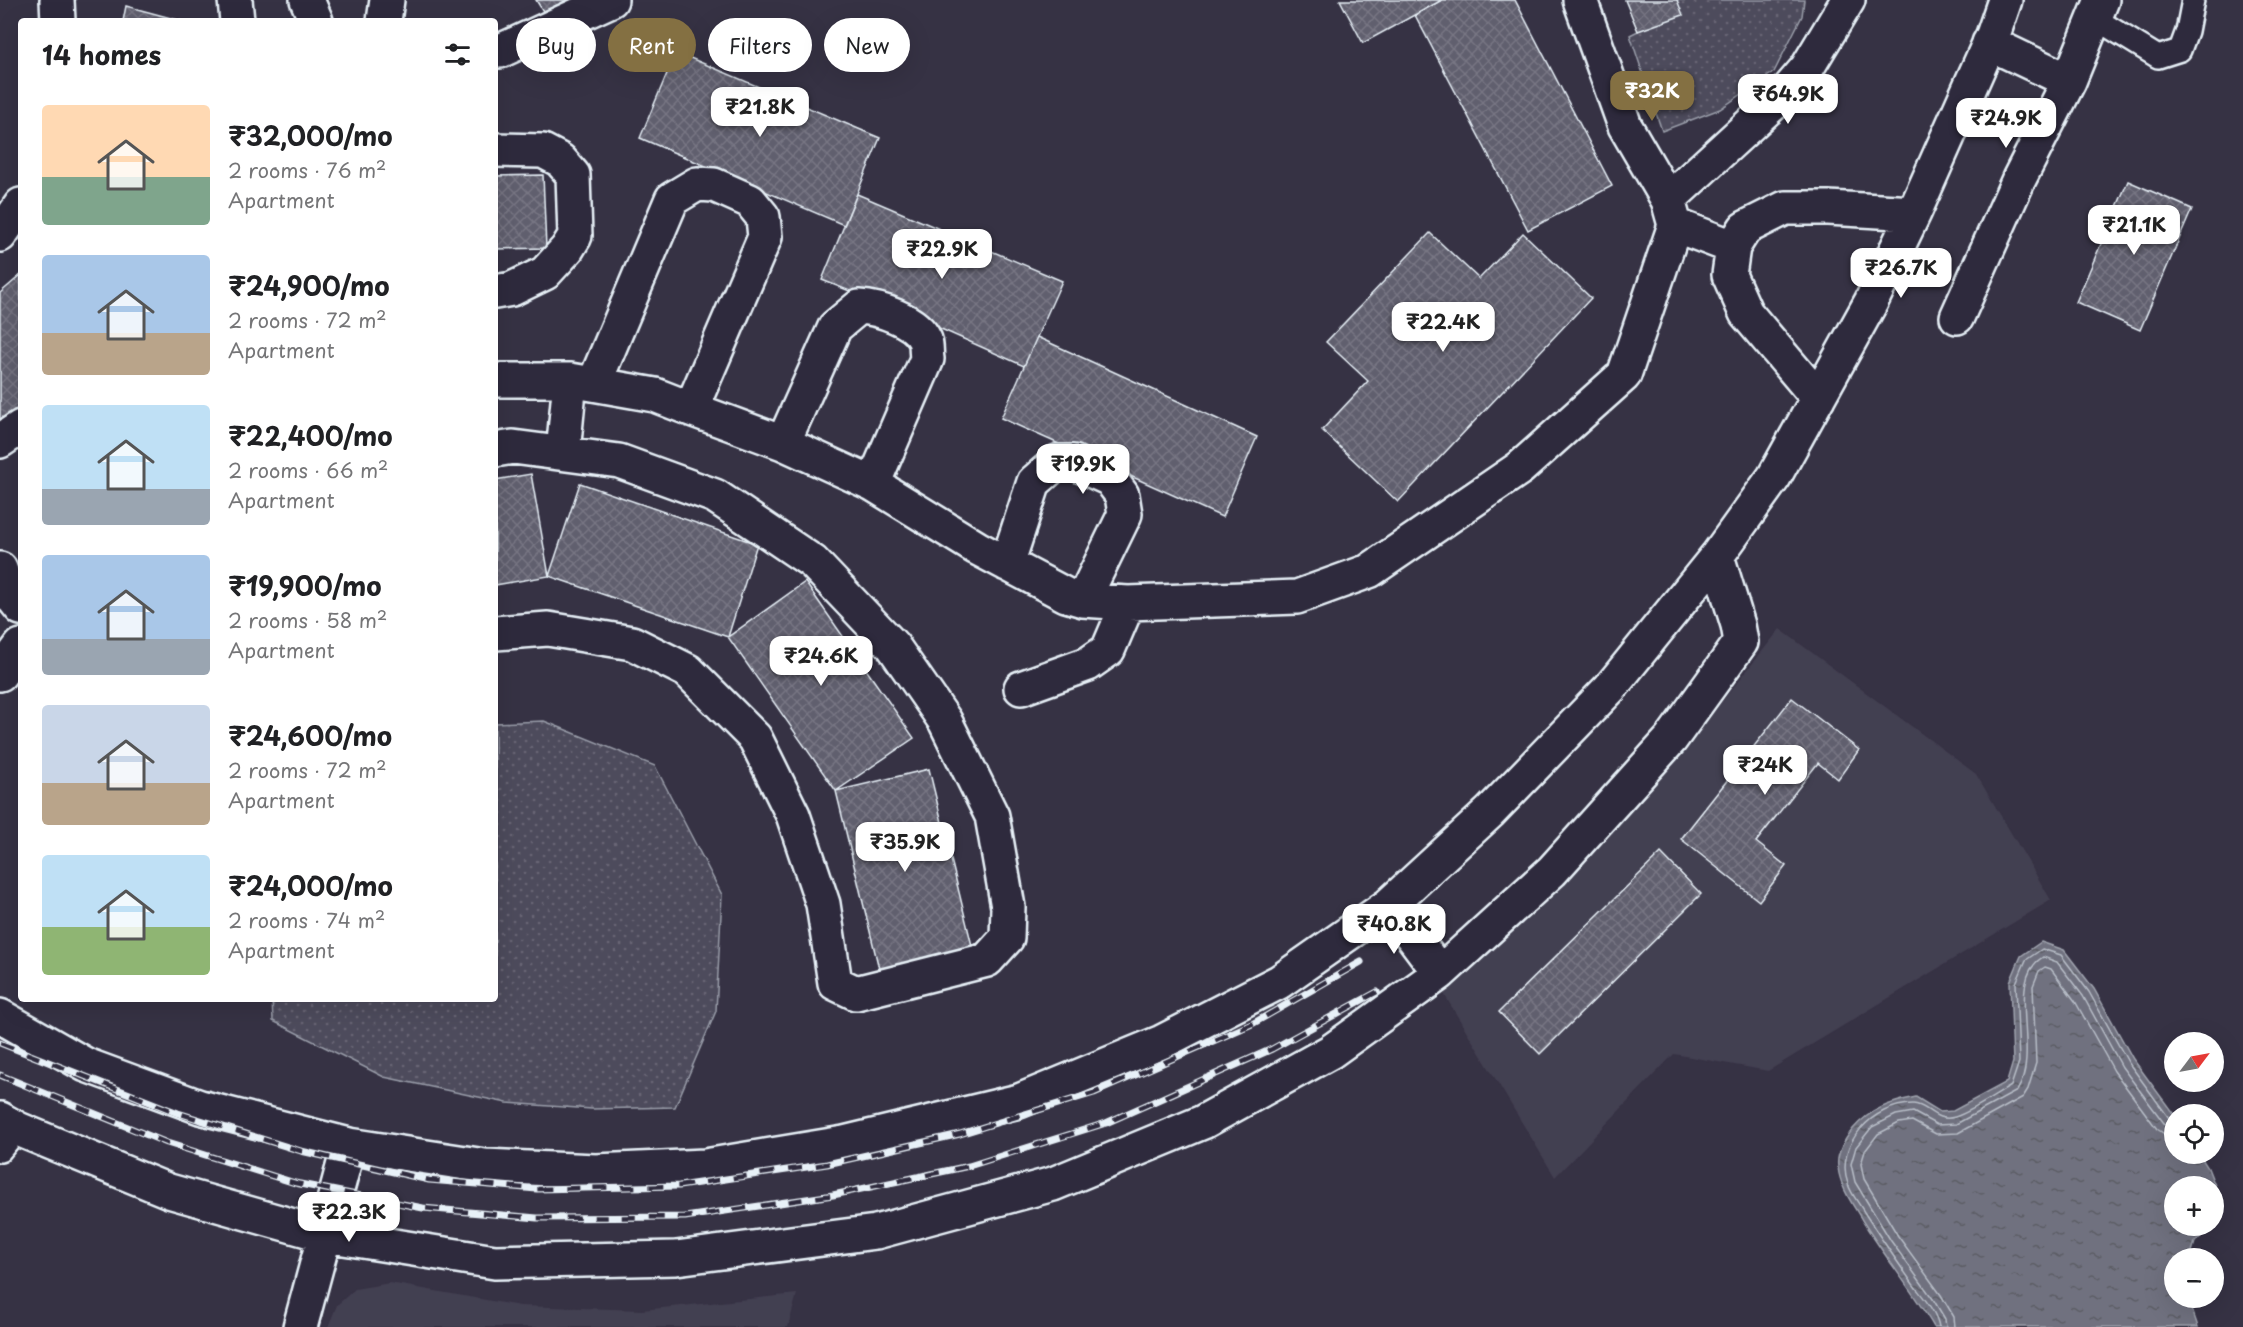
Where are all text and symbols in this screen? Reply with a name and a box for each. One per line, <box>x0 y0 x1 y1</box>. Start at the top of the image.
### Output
chip: Buy <box>516 18 596 72</box>
chip: Rent <box>608 18 696 72</box>
chip: Filters <box>708 18 812 72</box>
chip: New <box>824 18 910 72</box>
text: 14 homes <box>42 35 161 74</box>
icon: filters <box>441 38 474 71</box>
pin: ₹32K <box>1616 71 1688 122</box>
pin: ₹64.9K <box>1739 74 1837 125</box>
text: ₹32K <box>1624 75 1680 105</box>
text: ₹64.9K <box>1752 78 1824 108</box>
pin: ₹21.8K <box>711 87 809 138</box>
text: ₹21.8K <box>725 91 795 121</box>
pin: ₹24.9K <box>1957 98 2055 149</box>
text: ₹24.9K <box>1970 102 2042 132</box>
text: ₹32,000/mo <box>228 116 393 155</box>
icon: home <box>90 129 162 201</box>
text: 2 rooms · 76 m² <box>228 155 386 185</box>
text: Apartment <box>228 185 335 215</box>
pin: ₹21.1K <box>2085 205 2183 256</box>
text: ₹21.1K <box>2102 209 2166 239</box>
pin: ₹22.9K <box>893 229 991 280</box>
text: ₹22.9K <box>906 233 978 263</box>
pin: ₹26.7K <box>1852 248 1950 299</box>
text: ₹26.7K <box>1865 252 1937 282</box>
text: ₹24,900/mo <box>228 266 390 305</box>
icon: home <box>90 279 162 351</box>
pin: ₹22.4K <box>1394 302 1492 353</box>
text: 2 rooms · 72 m² <box>228 305 387 335</box>
text: ₹22.4K <box>1406 306 1480 336</box>
text: Apartment <box>228 335 335 365</box>
text: ₹22,400/mo <box>228 416 393 455</box>
icon: home <box>90 429 162 501</box>
pin: ₹19.9K <box>1034 444 1132 495</box>
text: ₹19.9K <box>1050 448 1116 478</box>
text: 2 rooms · 66 m² <box>228 455 388 485</box>
text: Apartment <box>228 485 335 515</box>
text: ₹19,900/mo <box>228 566 382 605</box>
icon: home <box>90 579 162 651</box>
text: 2 rooms · 58 m² <box>228 605 387 635</box>
text: Apartment <box>228 635 335 665</box>
pin: ₹24.6K <box>772 636 870 687</box>
text: ₹24.6K <box>784 640 858 670</box>
text: ₹24,600/mo <box>228 716 392 755</box>
icon: home <box>90 729 162 801</box>
pin: ₹24K <box>1729 745 1801 796</box>
text: ₹24K <box>1737 749 1793 779</box>
text: 2 rooms · 72 m² <box>228 755 387 785</box>
text: Apartment <box>228 785 335 815</box>
pin: ₹35.9K <box>856 822 954 873</box>
text: ₹35.9K <box>870 826 940 856</box>
text: ₹24,000/mo <box>228 866 393 905</box>
icon: home <box>90 879 162 951</box>
pin: ₹40.8K <box>1345 904 1443 955</box>
text: 2 rooms · 74 m² <box>228 905 385 935</box>
text: ₹40.8K <box>1356 908 1432 938</box>
text: Apartment <box>228 935 335 965</box>
north arrow <box>2164 1032 2224 1092</box>
map controls <box>2164 1032 2224 1308</box>
button: locate <box>2164 1104 2224 1164</box>
button: + <box>2164 1176 2224 1236</box>
pin: ₹22.3K <box>300 1192 398 1243</box>
text: ₹22.3K <box>312 1196 386 1226</box>
button: − <box>2164 1248 2224 1308</box>

